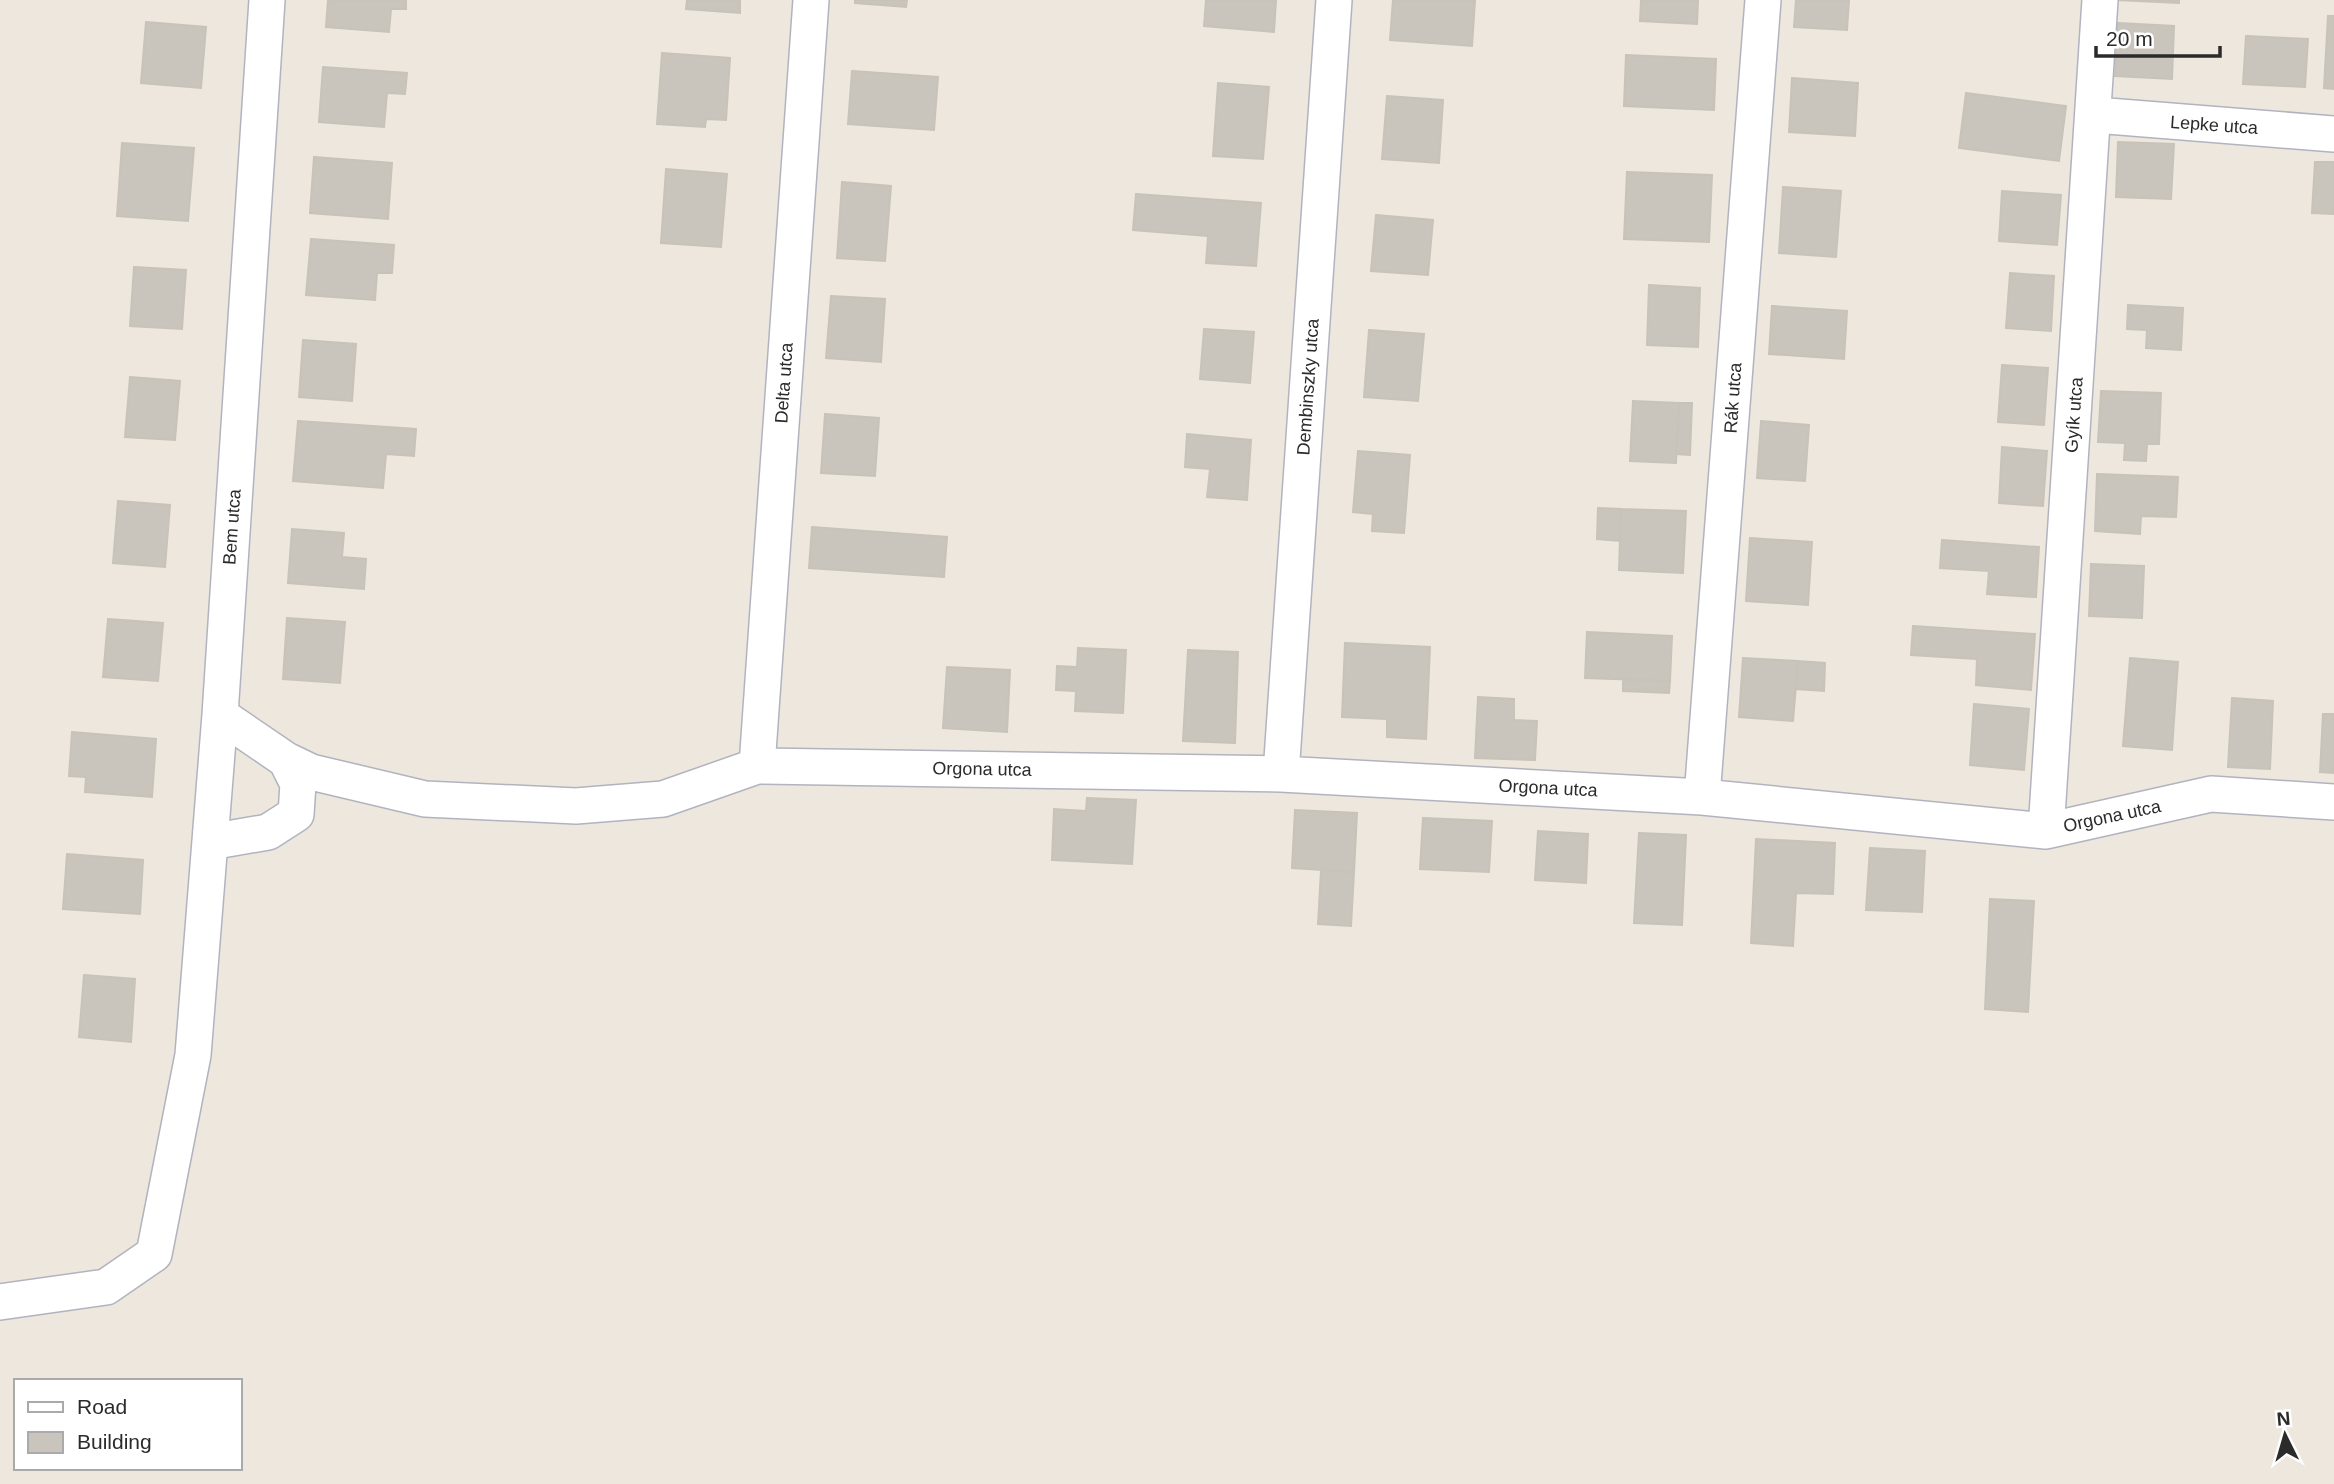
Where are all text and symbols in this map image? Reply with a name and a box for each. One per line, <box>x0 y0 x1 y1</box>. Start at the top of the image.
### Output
scale bar <box>2096 14 2220 58</box>
text: 20 m <box>2106 27 2153 50</box>
street label: Lepke utca <box>2169 112 2260 138</box>
street label: Dembinszky utca <box>1293 317 1323 456</box>
street label: Delta utca <box>771 341 797 424</box>
street label: Rák utca <box>1721 361 1746 434</box>
street label: Gyík utca <box>2061 375 2087 454</box>
street label: Bem utca <box>219 487 245 566</box>
street label: Orgona utca <box>932 758 1033 780</box>
street label: Orgona utca <box>1498 775 1599 801</box>
street label: Orgona utca <box>2061 796 2163 836</box>
legend <box>14 1379 242 1470</box>
text: Road <box>77 1395 127 1418</box>
north arrow <box>2250 1400 2320 1470</box>
text: N <box>2276 1408 2291 1430</box>
text: Building <box>77 1430 152 1453</box>

